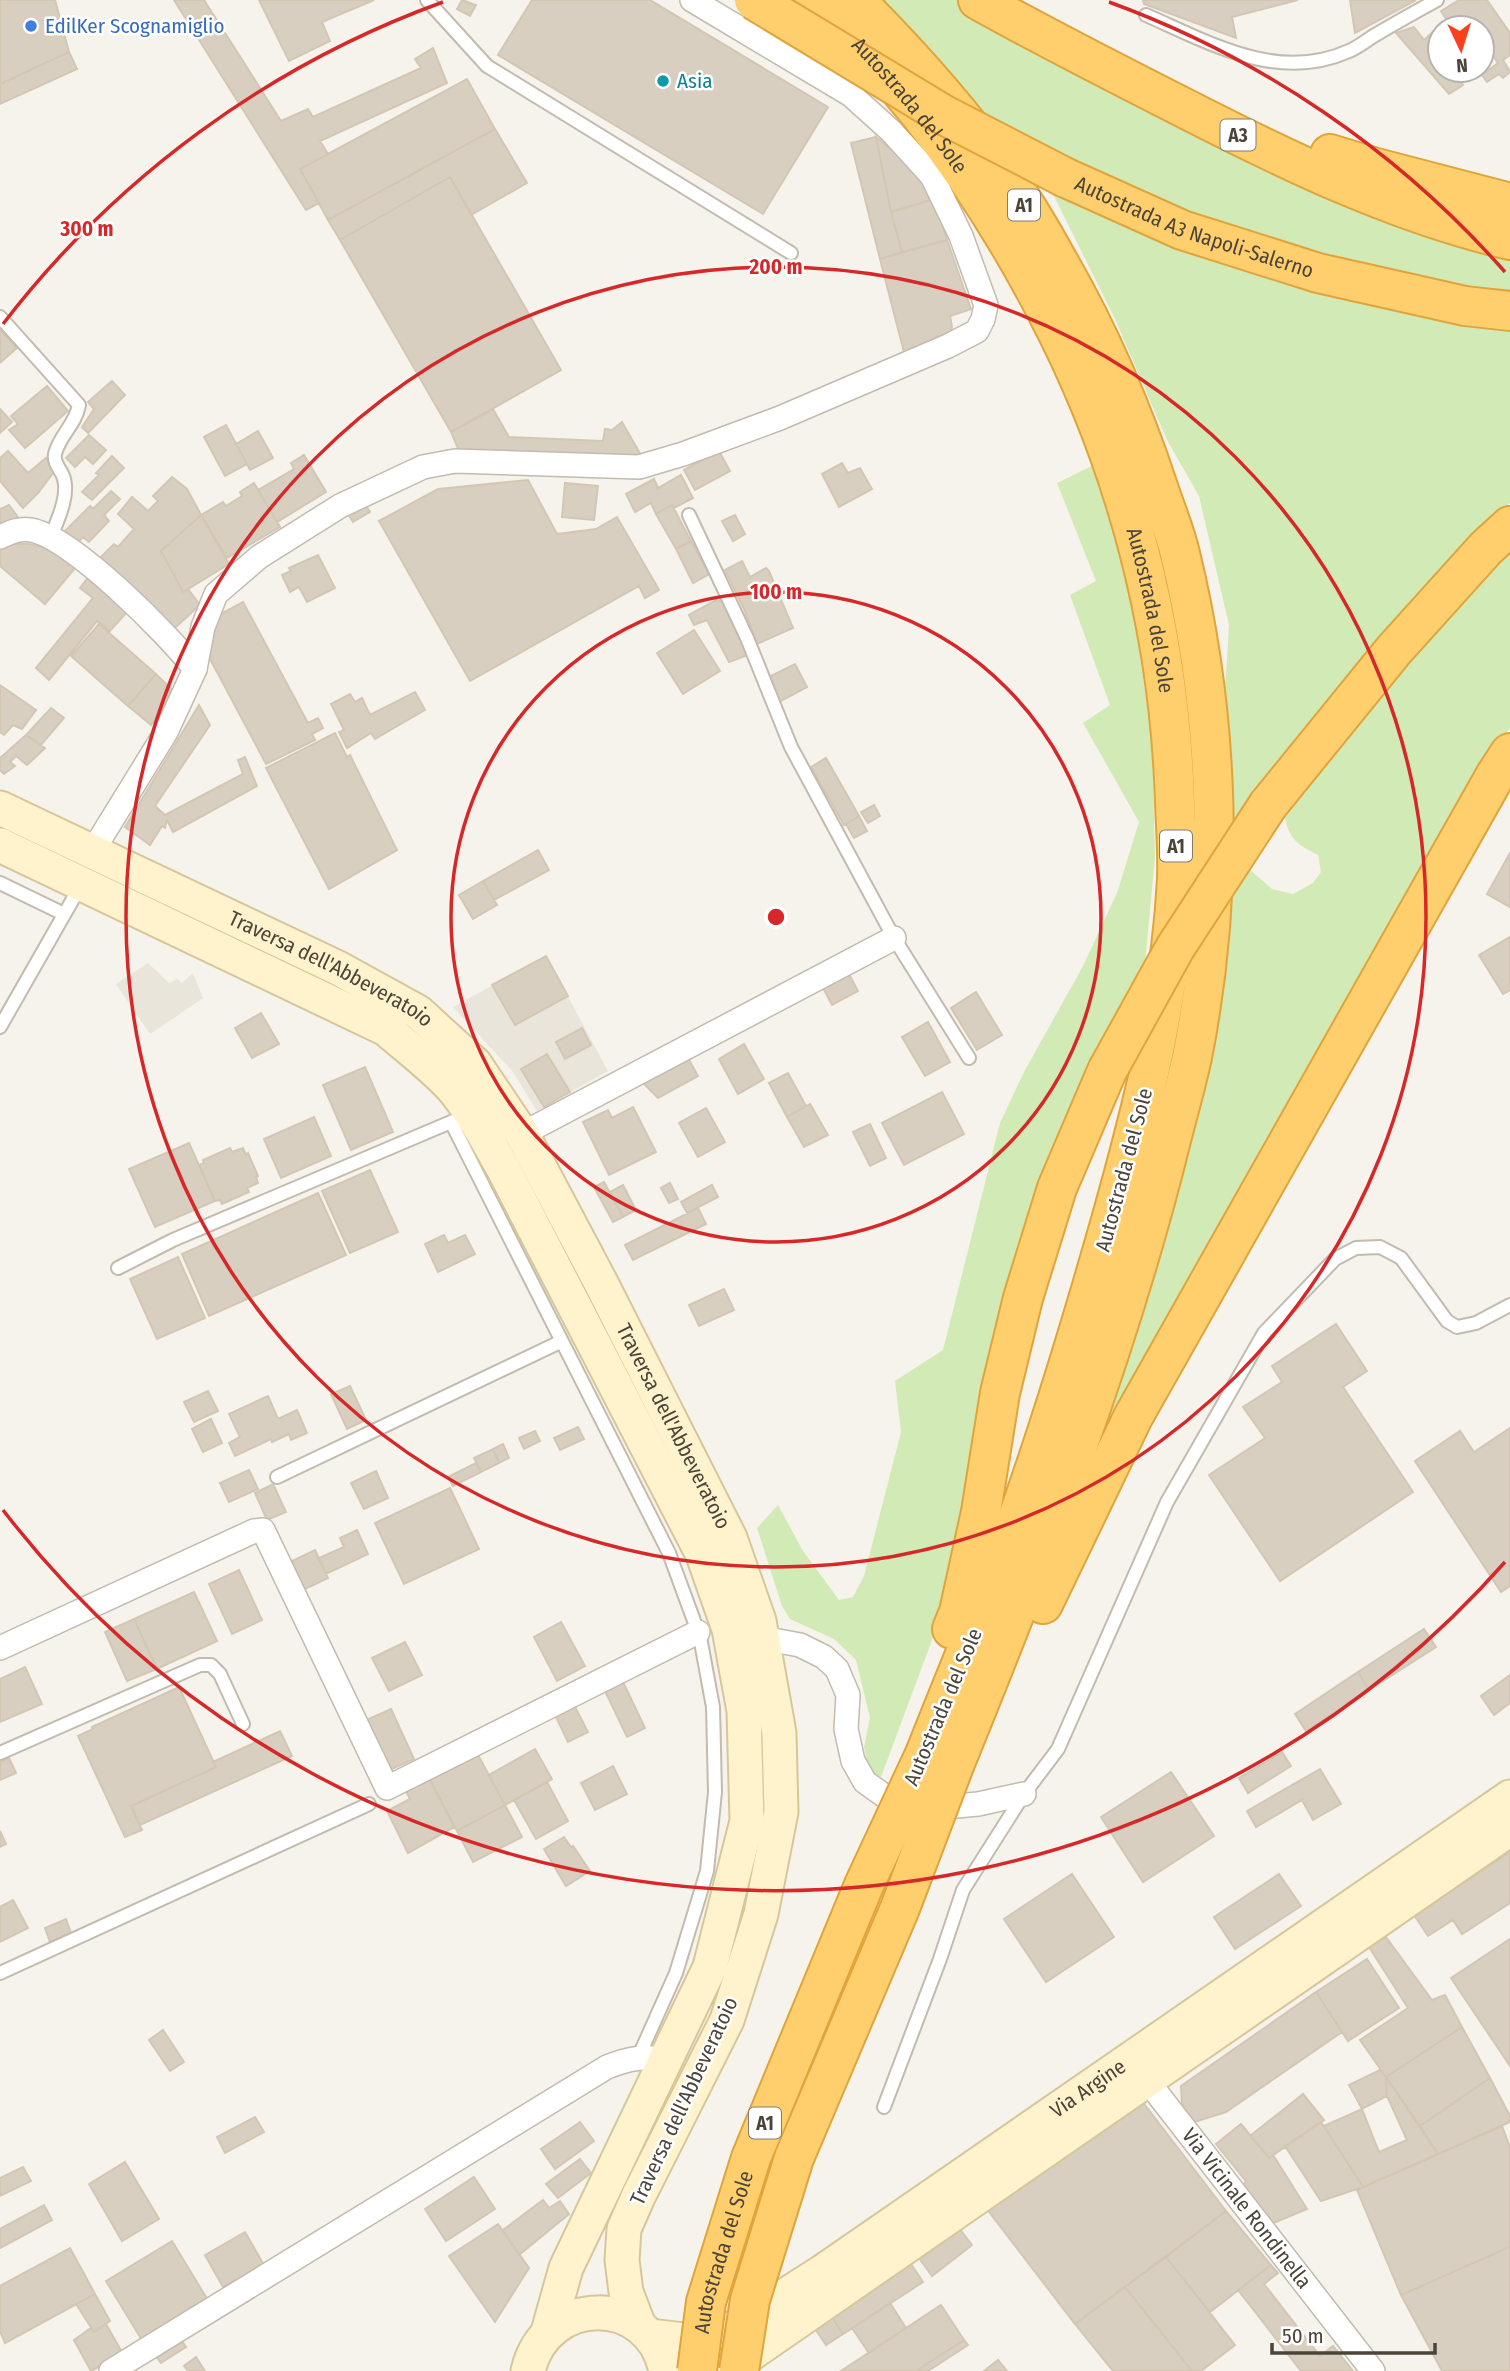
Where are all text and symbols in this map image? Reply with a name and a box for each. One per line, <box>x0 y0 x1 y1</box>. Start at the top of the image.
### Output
place label: EdilKer Scognamiglio <box>45 13 224 39</box>
north arrow <box>1426 14 1496 84</box>
marker: EdilKer Scognamiglio <box>23 18 39 34</box>
street label: Autostrada del Sole <box>846 32 973 178</box>
text: N <box>1456 54 1469 77</box>
place label: Asia <box>677 68 713 94</box>
marker: Asia <box>655 73 671 89</box>
road number: A3 <box>1220 119 1256 150</box>
street label: Autostrada A3 Napoli-Salerno <box>1071 171 1317 284</box>
road number: A1 <box>1008 190 1040 220</box>
text: 300 m <box>59 216 114 242</box>
text: 200 m <box>748 254 803 280</box>
street label: Autostrada del Sole <box>1120 525 1179 695</box>
text: 100 m <box>750 579 802 605</box>
road number: A1 <box>1160 831 1192 862</box>
street label: Traversa dell'Abbeveratoio <box>225 905 439 1033</box>
centre of rings <box>764 905 788 929</box>
street label: Autostrada del Sole <box>1090 1085 1158 1255</box>
street label: Traversa dell'Abbeveratoio <box>611 1319 736 1533</box>
street label: Autostrada del Sole <box>898 1624 988 1790</box>
street label: Traversa dell'Abbeveratoio <box>624 1993 744 2209</box>
street label: Via Argine <box>1045 2053 1131 2124</box>
road number: A1 <box>749 2108 781 2138</box>
street label: Via Vicinale Rondinella <box>1176 2123 1317 2294</box>
street label: Autostrada del Sole <box>689 2168 759 2335</box>
scale bar <box>1272 2312 1435 2356</box>
text: 50 m <box>1282 2323 1324 2349</box>

